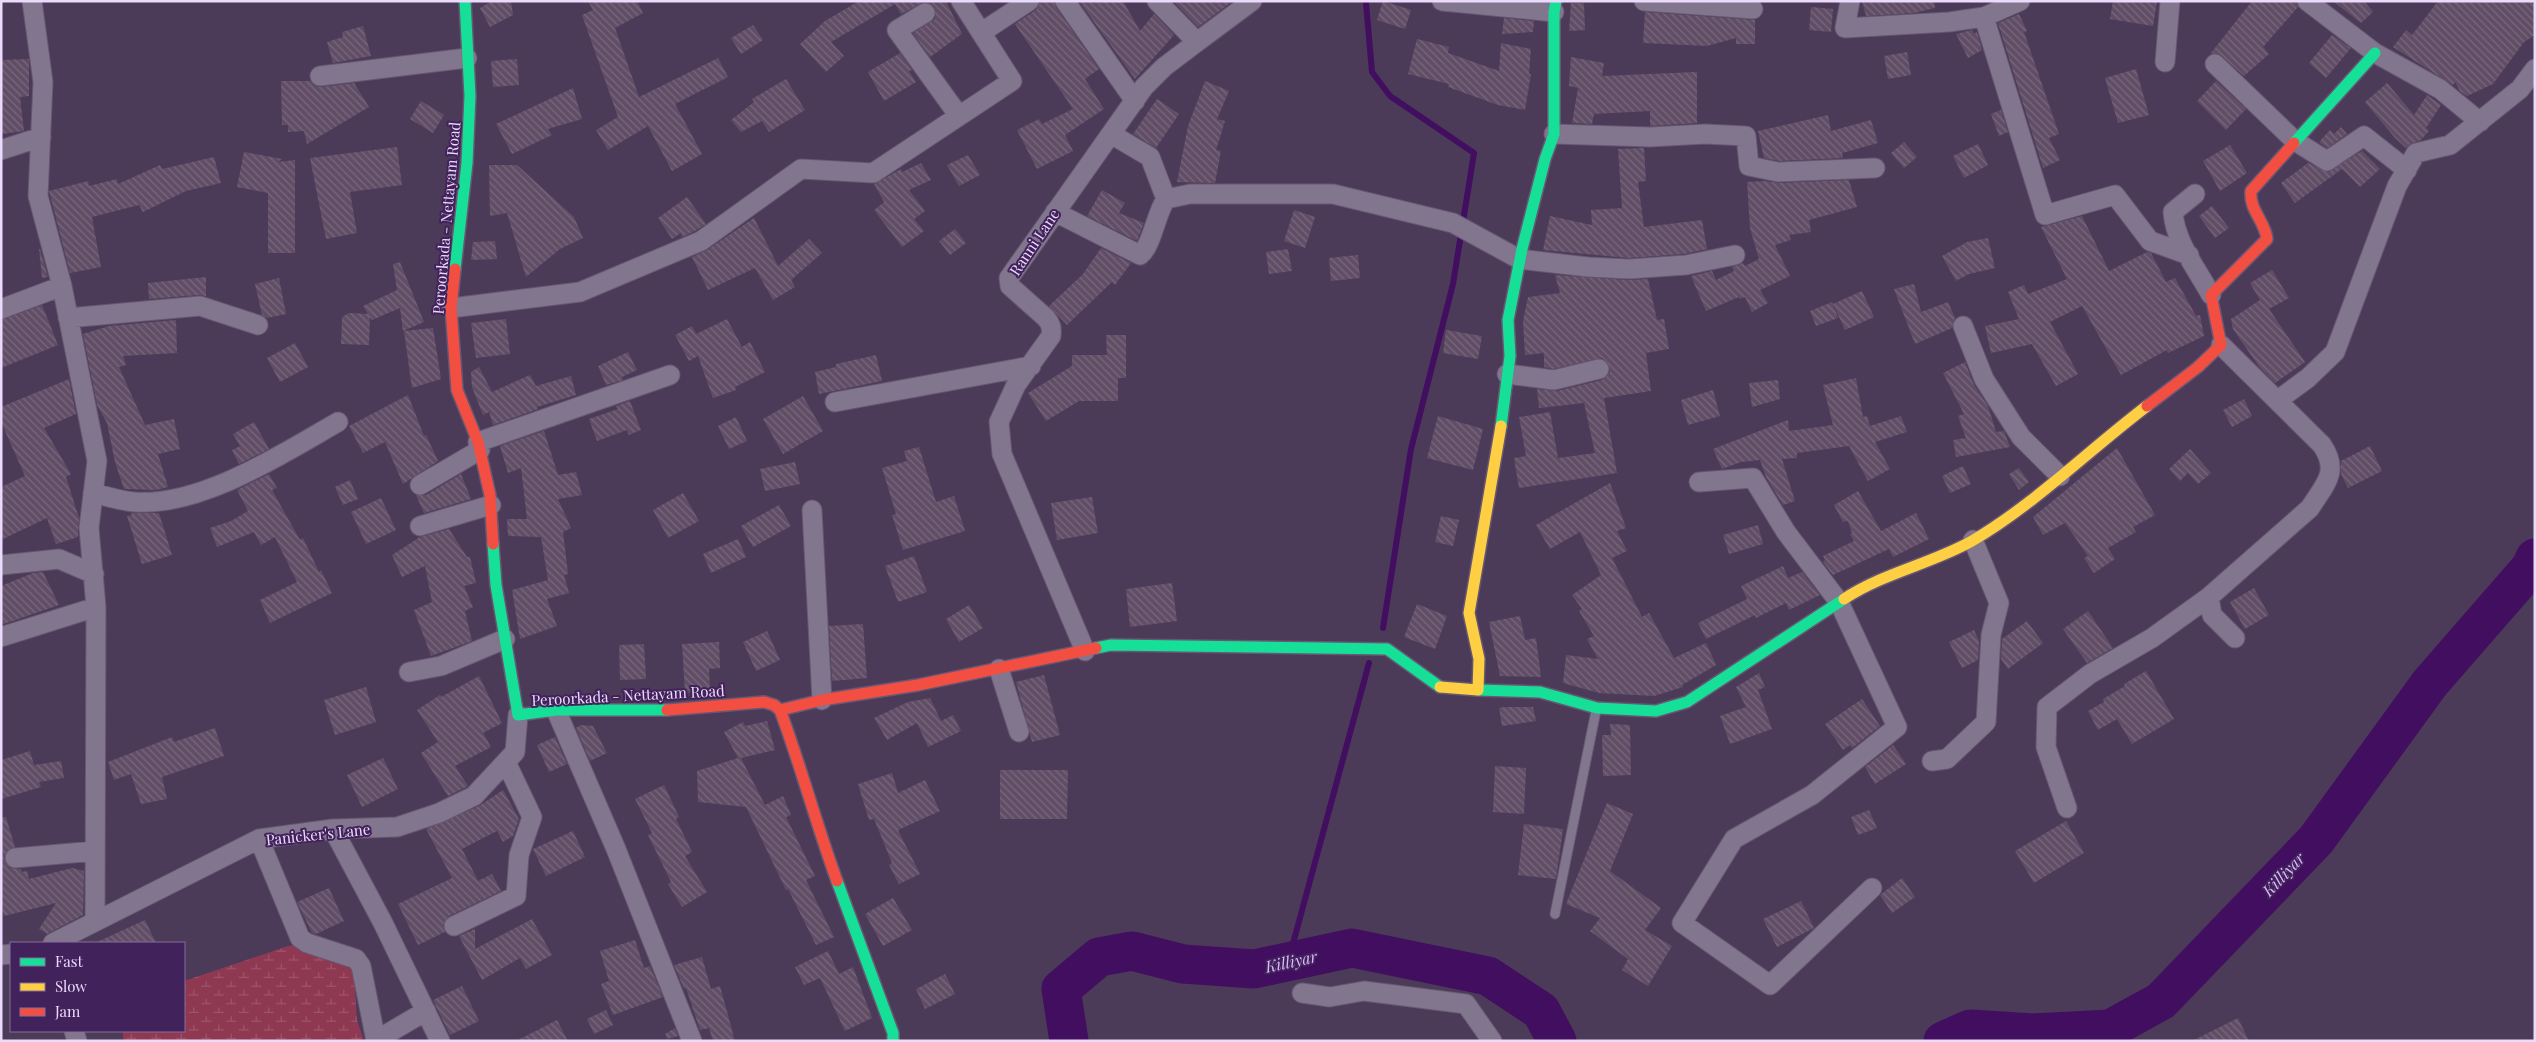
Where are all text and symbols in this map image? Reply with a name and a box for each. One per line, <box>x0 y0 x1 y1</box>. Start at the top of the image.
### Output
street label: Peroorkada - Nettayam Road <box>428 121 464 315</box>
street label: Ranni Lane <box>1004 205 1064 279</box>
street label: Peroorkada - Nettayam Road <box>531 680 725 710</box>
street label: Panicker's Lane <box>265 819 371 849</box>
water label: Killiyar <box>2257 847 2310 901</box>
legend <box>10 942 185 1032</box>
water label: Killiyar <box>1262 945 1320 977</box>
text: Fast <box>55 951 84 971</box>
text: Slow <box>55 976 87 996</box>
text: Jam <box>54 1001 81 1021</box>

